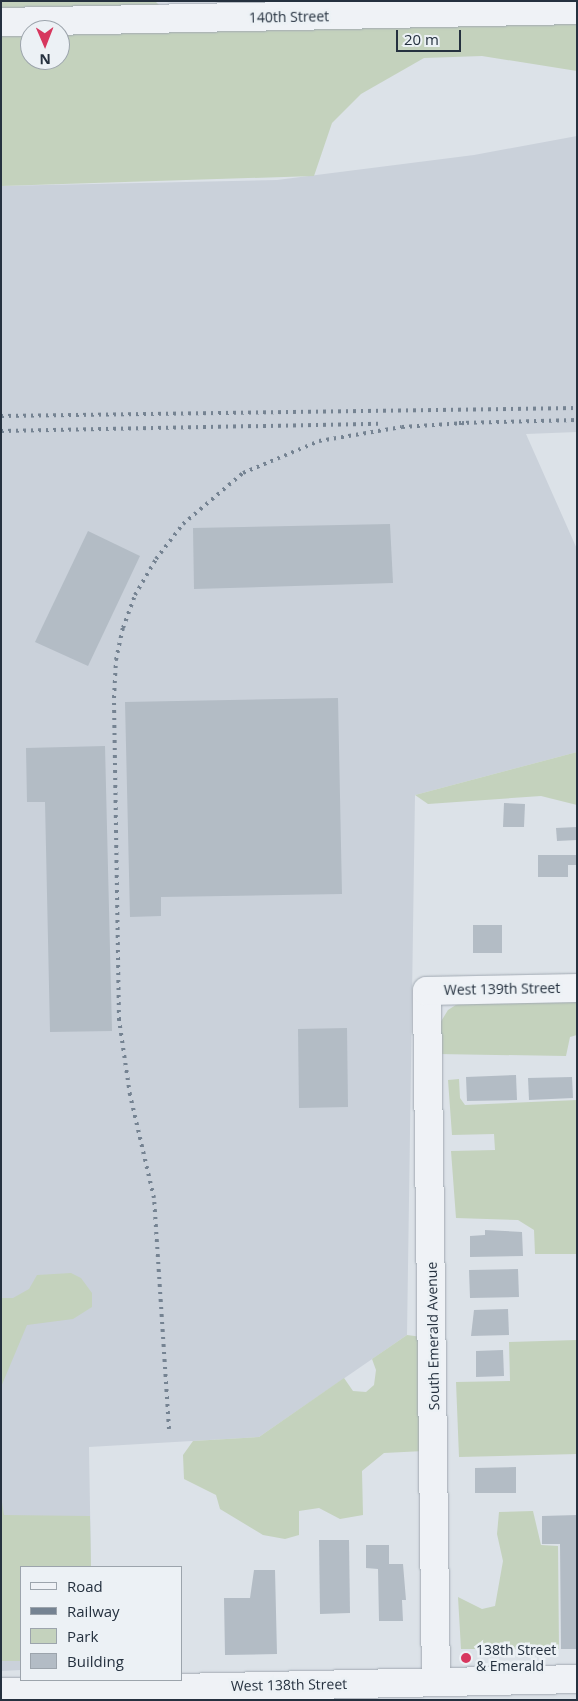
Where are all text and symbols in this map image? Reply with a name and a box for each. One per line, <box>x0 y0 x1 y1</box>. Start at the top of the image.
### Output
street label: 140th Street <box>249 8 329 26</box>
north arrow <box>20 20 70 70</box>
scale bar <box>398 20 463 52</box>
text: 20 m <box>404 29 439 49</box>
text: N <box>39 50 51 69</box>
street label: West 139th Street <box>444 980 560 998</box>
street label: South Emerald Avenue <box>423 1262 443 1410</box>
legend <box>20 1566 182 1681</box>
text: Road <box>67 1576 103 1596</box>
text: Railway <box>67 1601 120 1621</box>
text: Park <box>67 1626 98 1646</box>
place label: 138th Street & Emerald <box>476 1642 556 1674</box>
text: Building <box>67 1651 124 1671</box>
marker: 138th Street & Emerald <box>460 1652 472 1664</box>
street label: West 138th Street <box>231 1676 347 1694</box>

